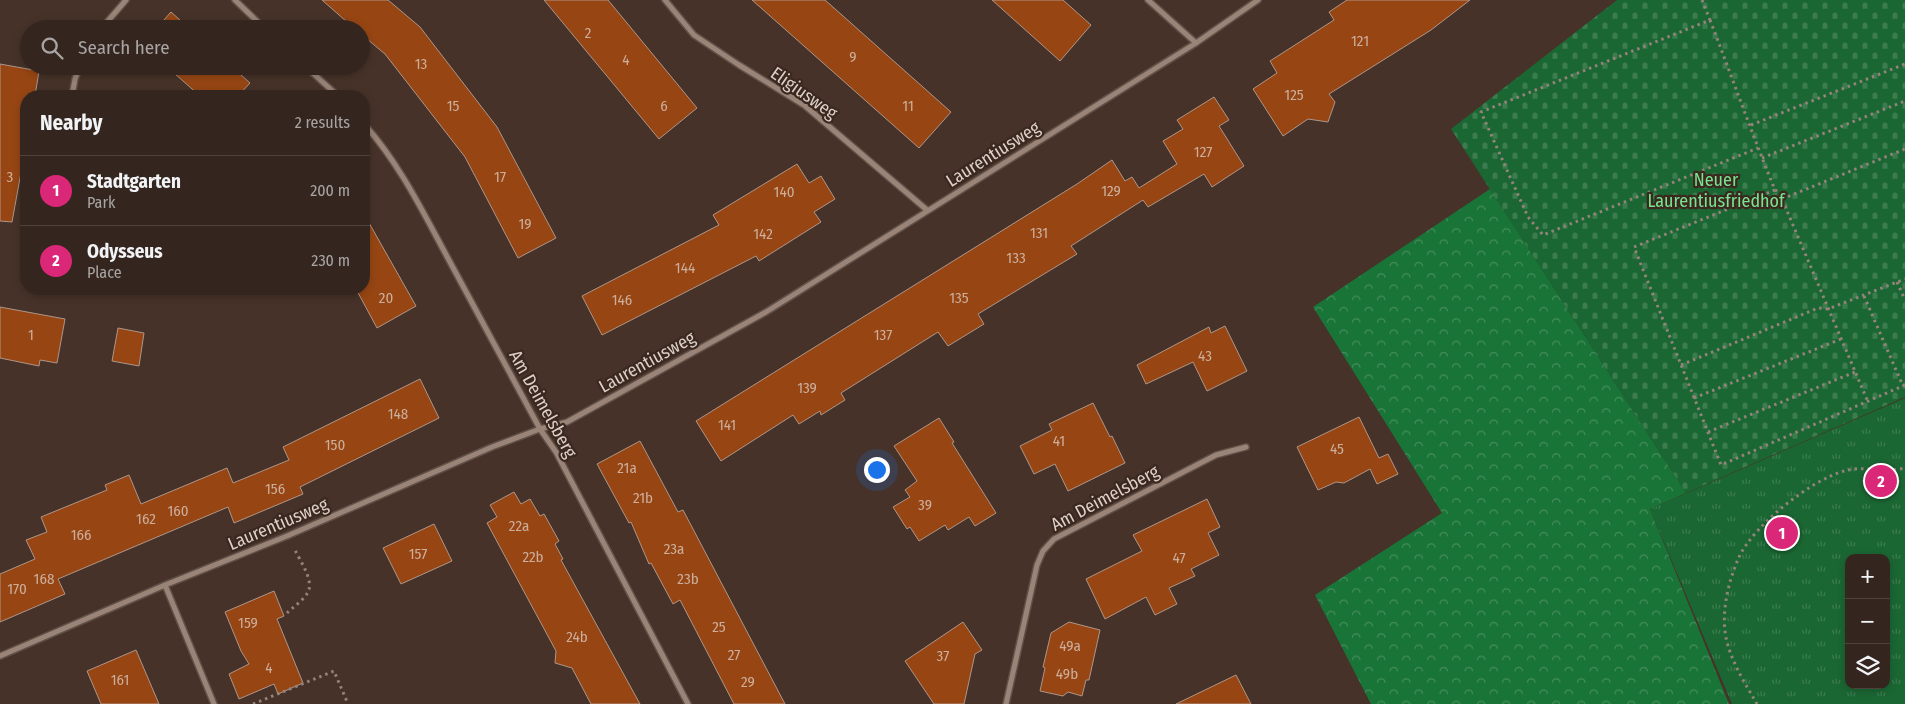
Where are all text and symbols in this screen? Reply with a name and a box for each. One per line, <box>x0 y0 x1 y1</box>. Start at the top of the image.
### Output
search box <box>20 20 370 75</box>
house number: 2 <box>585 24 592 42</box>
house number: 121 <box>1351 32 1369 50</box>
icon: search <box>38 34 66 62</box>
text: Search here <box>78 36 170 59</box>
house number: 9 <box>849 48 857 66</box>
house number: 4 <box>622 51 630 69</box>
house number: 13 <box>415 55 428 73</box>
street label: Eligiusweg <box>766 62 842 124</box>
house number: 125 <box>1284 86 1304 104</box>
house number: 15 <box>447 97 459 115</box>
house number: 6 <box>660 97 668 115</box>
house number: 11 <box>902 97 914 115</box>
text: Nearby <box>40 110 102 136</box>
text: 2 results <box>295 113 350 132</box>
street label: Laurentiusweg <box>942 116 1045 192</box>
house number: 127 <box>1194 143 1212 161</box>
house number: 3 <box>7 168 14 186</box>
house number: 17 <box>494 168 506 186</box>
park label: Neuer Laurentiusfriedhof <box>1647 169 1786 212</box>
text: Stadtgarten <box>87 170 181 193</box>
text: 1 <box>53 181 59 200</box>
text: 200 m <box>310 181 350 200</box>
house number: 129 <box>1101 182 1121 200</box>
house number: 140 <box>774 183 794 201</box>
text: Park <box>87 193 115 212</box>
house number: 19 <box>518 215 532 233</box>
house number: 131 <box>1030 224 1048 242</box>
house number: 142 <box>753 225 773 243</box>
text: Odysseus <box>87 240 163 263</box>
house number: 133 <box>1006 249 1026 267</box>
text: 2 <box>52 251 60 270</box>
text: 230 m <box>311 251 350 270</box>
house number: 144 <box>675 259 695 277</box>
text: Place <box>87 263 122 282</box>
house number: 20 <box>379 289 393 307</box>
house number: 135 <box>949 289 969 307</box>
house number: 146 <box>612 291 632 309</box>
house number: 1 <box>28 326 34 344</box>
street label: Laurentiusweg <box>595 326 699 398</box>
house number: 137 <box>874 326 892 344</box>
street label: Am Deimelsberg <box>504 346 582 462</box>
house number: 43 <box>1198 347 1212 365</box>
house number: 139 <box>797 379 817 397</box>
house number: 148 <box>388 405 408 423</box>
house number: 141 <box>718 416 736 434</box>
house number: 41 <box>1053 432 1065 450</box>
house number: 150 <box>325 436 345 454</box>
house number: 45 <box>1330 440 1344 458</box>
your location <box>864 457 890 483</box>
house number: 21a <box>617 459 637 477</box>
street label: Am Deimelsberg <box>1047 460 1163 536</box>
pin: 2 <box>1865 462 1897 500</box>
house number: 156 <box>265 480 285 498</box>
house number: 21b <box>633 489 653 507</box>
street label: Laurentiusweg <box>225 493 332 555</box>
house number: 39 <box>918 496 932 514</box>
house number: 160 <box>167 502 189 520</box>
house number: 162 <box>136 510 156 528</box>
pin: 1 <box>1766 514 1798 552</box>
house number: 22a <box>509 517 529 535</box>
house number: 166 <box>71 526 91 544</box>
house number: 23a <box>664 540 684 558</box>
house number: 157 <box>409 545 427 563</box>
house number: 22b <box>522 548 544 566</box>
house number: 47 <box>1172 549 1186 567</box>
map controls <box>1845 554 1890 689</box>
button: + <box>1845 554 1890 599</box>
house number: 168 <box>34 570 54 588</box>
house number: 23b <box>677 570 699 588</box>
house number: 170 <box>7 580 27 598</box>
button: − <box>1845 599 1890 644</box>
house number: 159 <box>238 614 258 632</box>
house number: 25 <box>712 618 726 636</box>
house number: 24b <box>566 628 588 646</box>
house number: 49a <box>1059 637 1081 655</box>
button: layers <box>1845 644 1890 689</box>
house number: 27 <box>728 646 740 664</box>
house number: 37 <box>937 647 949 665</box>
house number: 4 <box>265 659 273 677</box>
house number: 49b <box>1056 665 1078 683</box>
house number: 161 <box>111 671 129 689</box>
house number: 29 <box>741 673 755 691</box>

